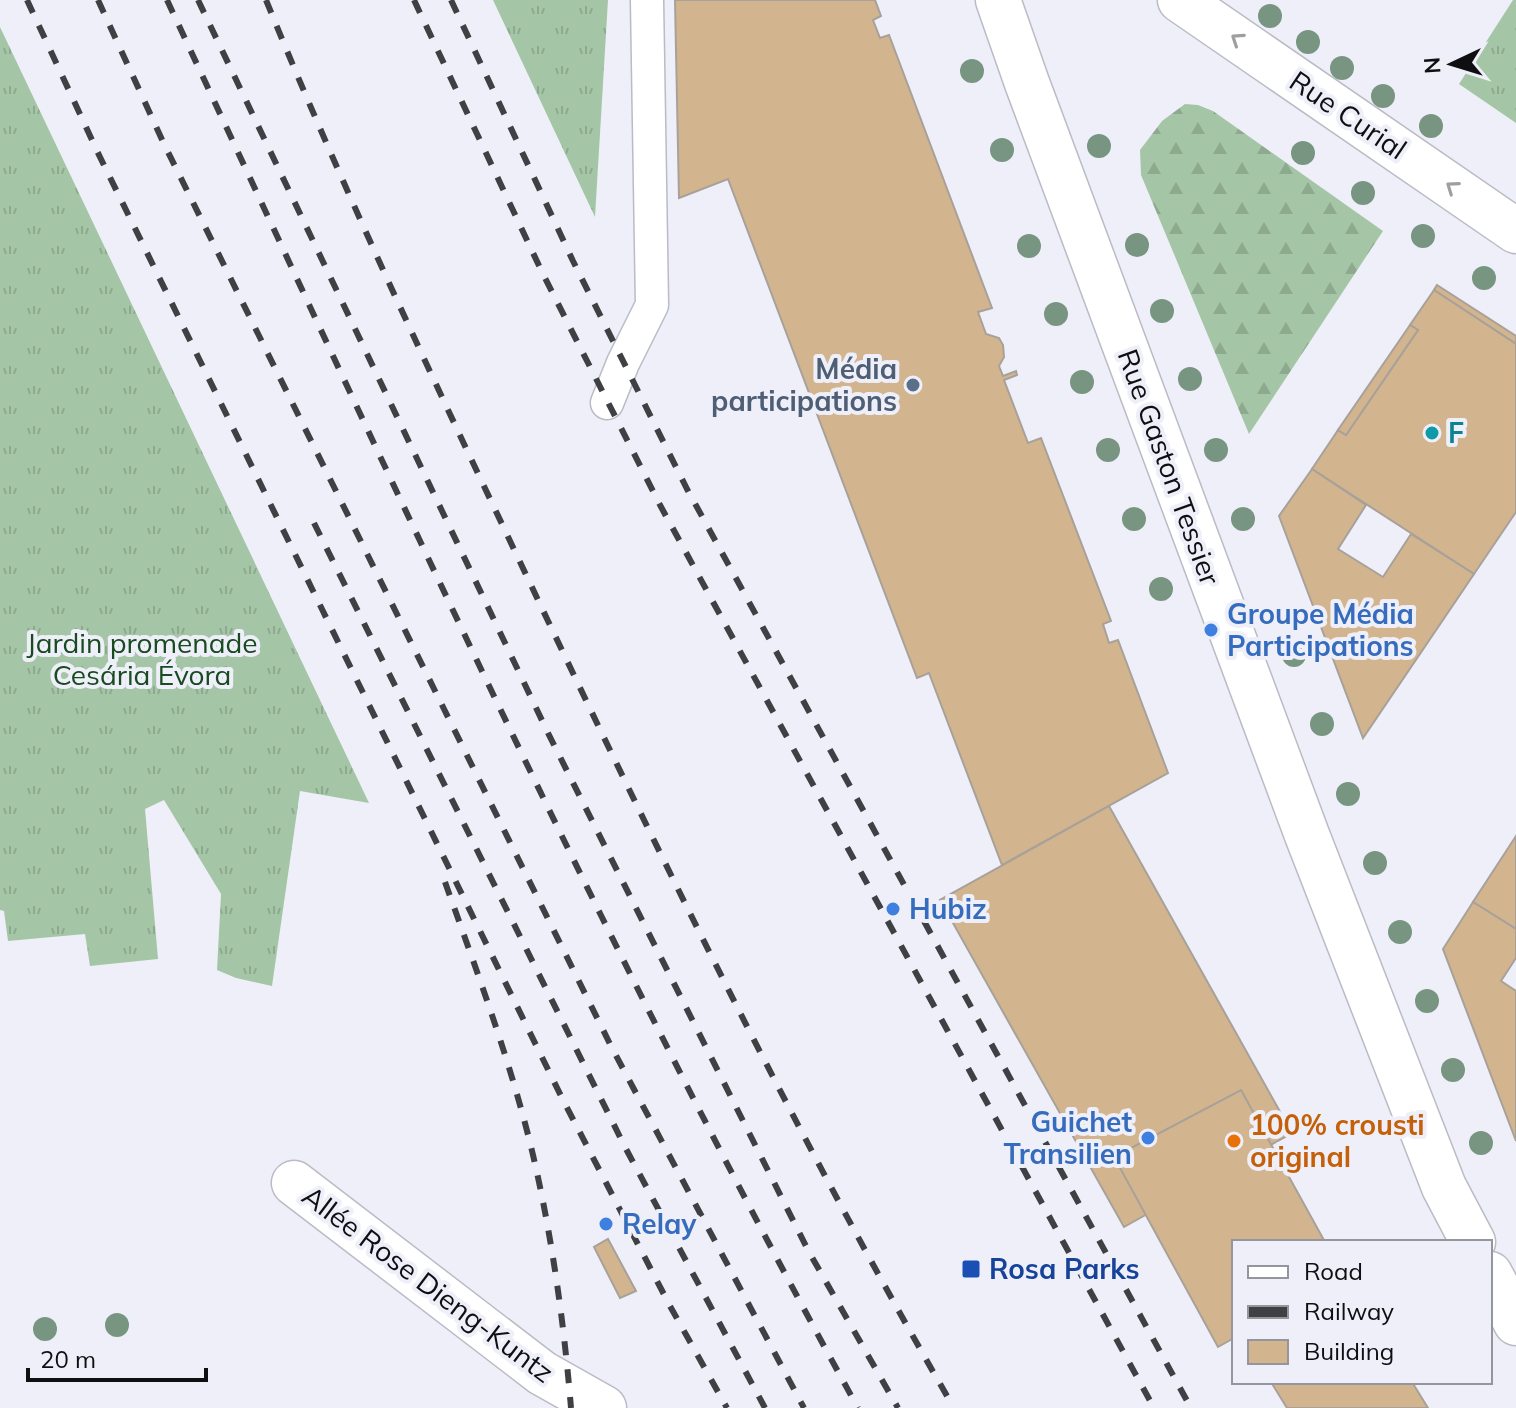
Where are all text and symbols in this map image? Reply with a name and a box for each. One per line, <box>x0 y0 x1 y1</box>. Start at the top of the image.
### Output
north arrow <box>1412 24 1492 104</box>
one-way arrow <box>1232 34 1246 49</box>
text: N <box>1418 56 1447 75</box>
street label: Rue Curial <box>1283 63 1413 166</box>
one-way arrow <box>1446 182 1460 197</box>
street label: Rue Gaston Tessier <box>1111 344 1229 590</box>
place label: Média participations <box>711 351 897 418</box>
marker: Média participations <box>904 376 922 394</box>
place label: F <box>1448 415 1464 450</box>
marker: F <box>1423 424 1441 442</box>
place label: Groupe Média Participations <box>1227 596 1414 663</box>
marker: Groupe Média Participations <box>1202 621 1220 639</box>
park label: Jardin promenade Cesária Évora <box>26 625 258 692</box>
place label: Hubiz <box>909 891 987 926</box>
marker: Hubiz <box>884 900 902 918</box>
place label: Guichet Transilien <box>1004 1104 1132 1171</box>
place label: 100% crousti original <box>1250 1107 1425 1174</box>
marker: Guichet Transilien <box>1139 1129 1157 1147</box>
marker: 100% crousti original <box>1225 1132 1243 1150</box>
street label: Allée Rose Dieng-Kuntz <box>296 1178 561 1390</box>
place label: Relay <box>622 1206 697 1241</box>
marker: Relay <box>597 1215 615 1233</box>
legend <box>1232 1240 1492 1384</box>
place label: Rosa Parks <box>989 1251 1140 1286</box>
text: Road <box>1304 1256 1363 1286</box>
marker: Rosa Parks <box>960 1258 982 1280</box>
text: Railway <box>1304 1296 1394 1326</box>
scale bar <box>28 1332 206 1382</box>
text: Building <box>1304 1336 1394 1366</box>
text: 20 m <box>40 1344 96 1374</box>

